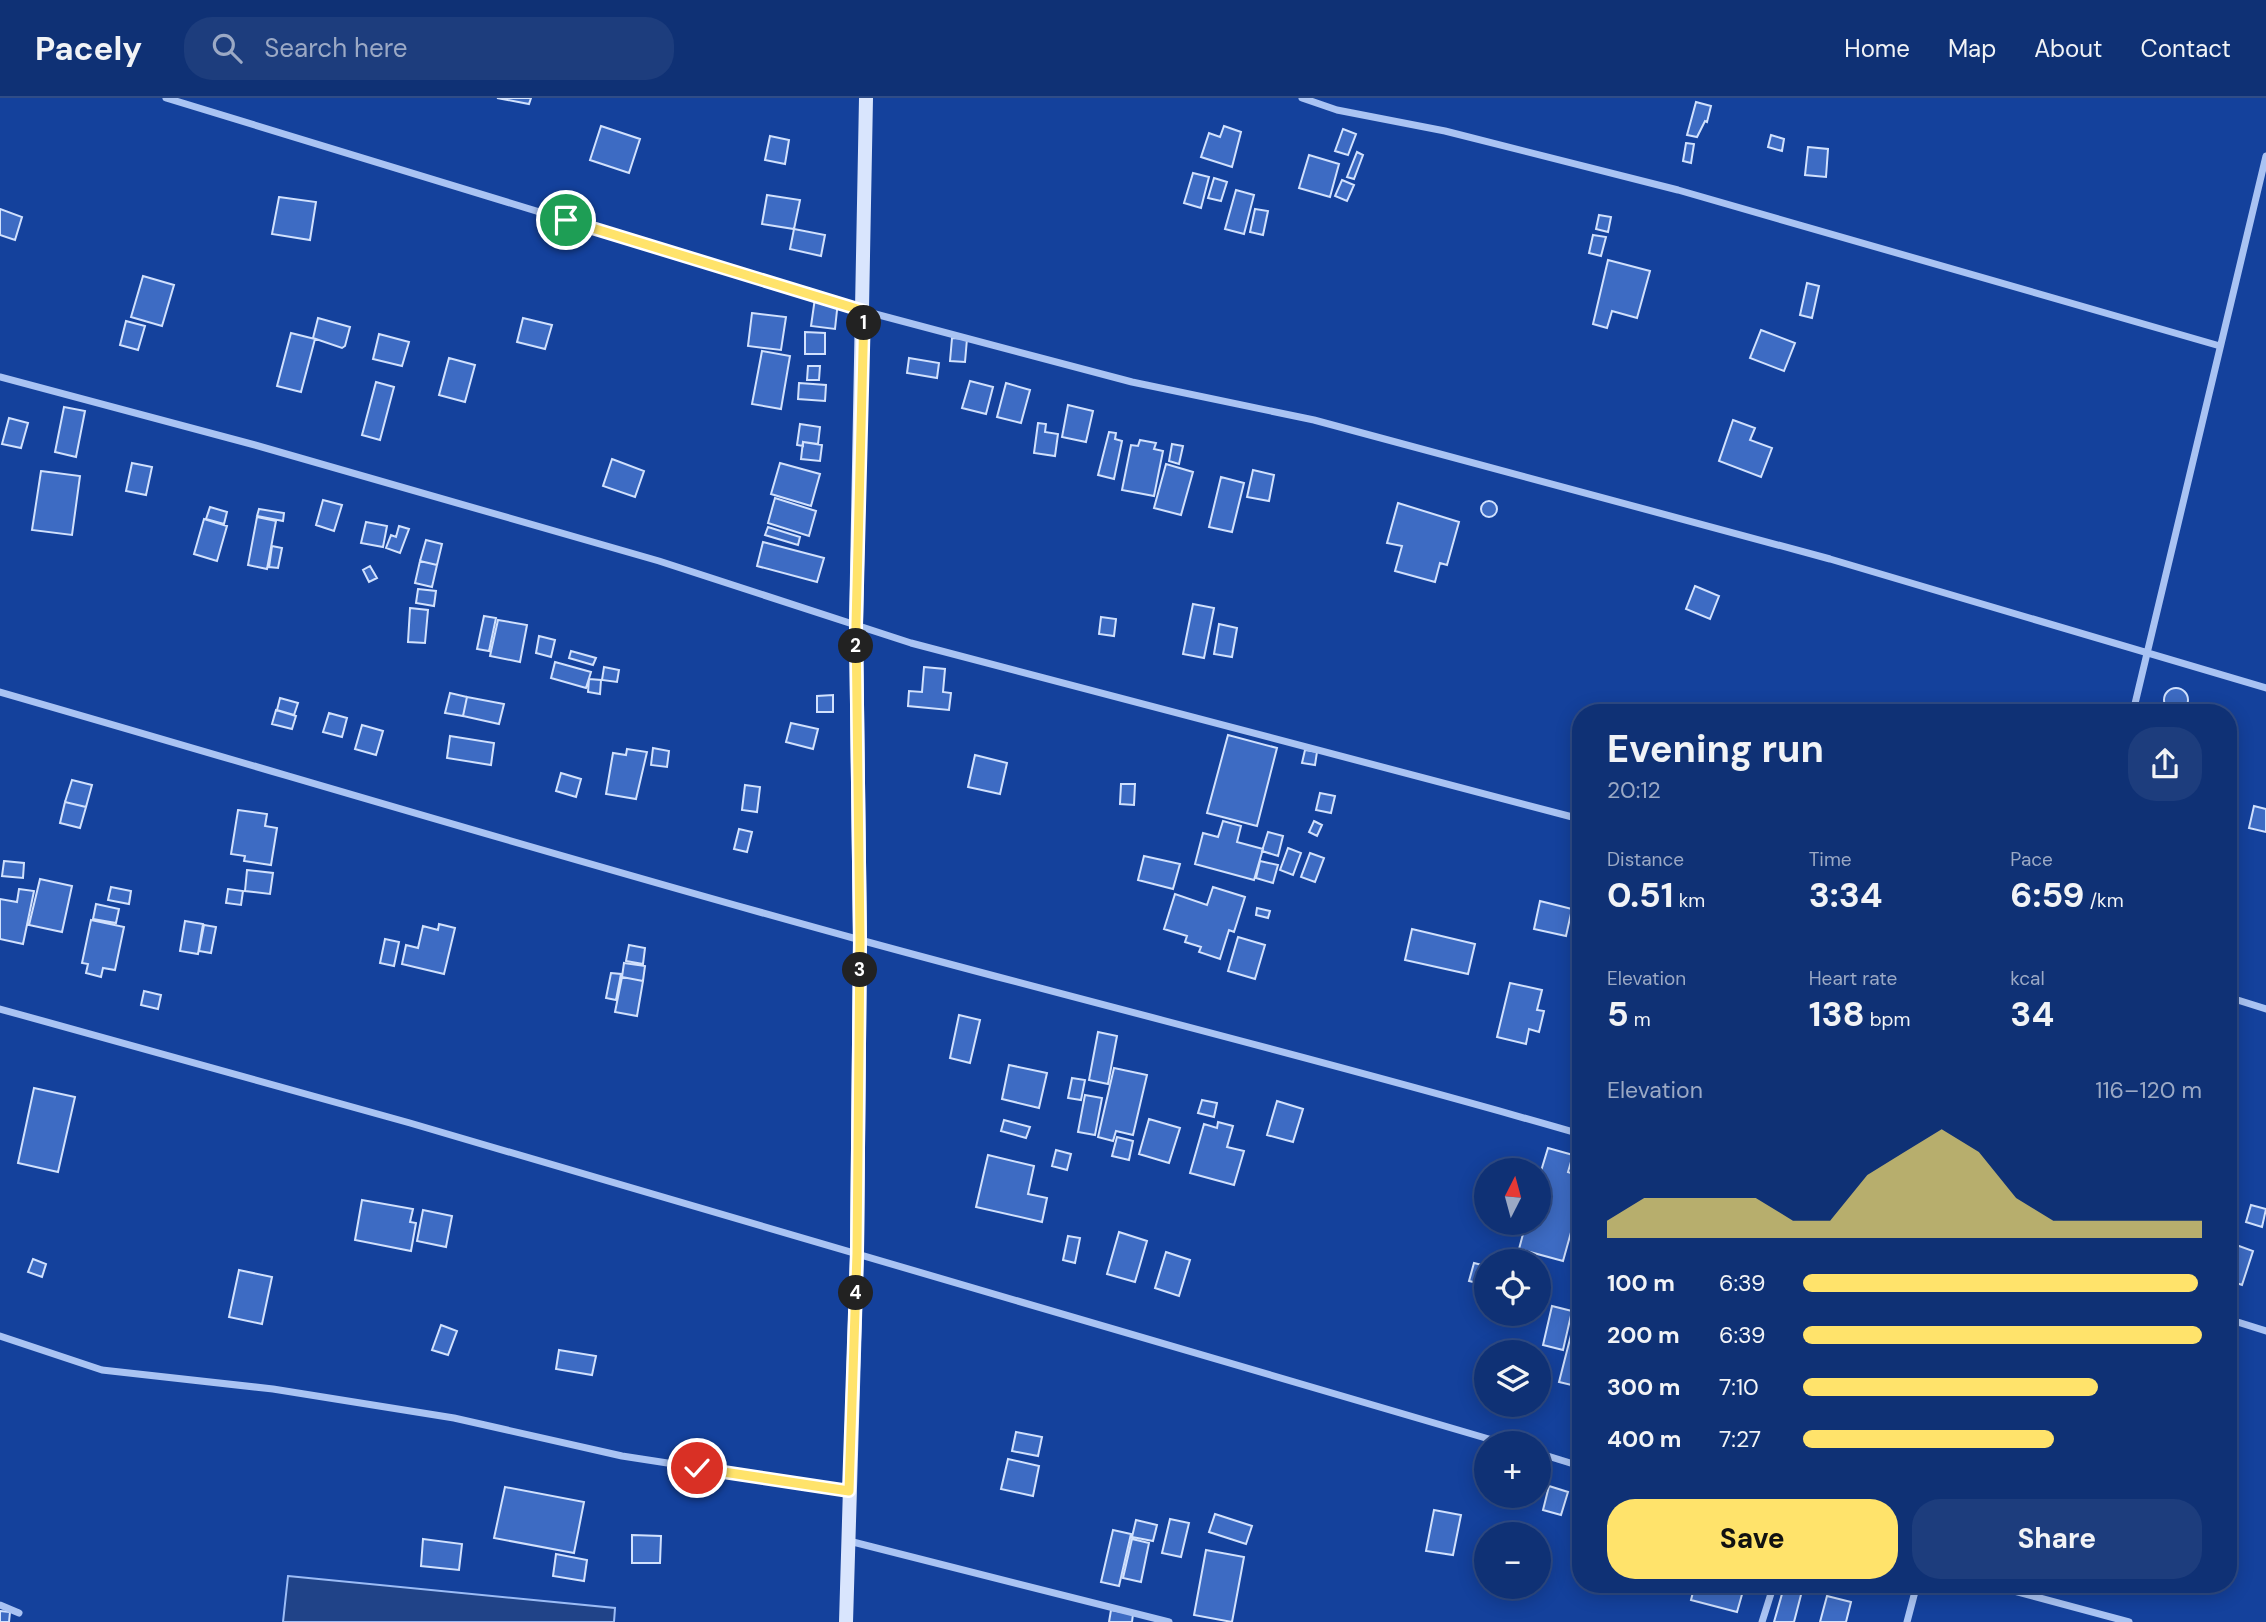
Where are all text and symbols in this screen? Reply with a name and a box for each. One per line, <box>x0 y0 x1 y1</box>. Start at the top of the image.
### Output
search box <box>184 17 674 80</box>
text: Pacely <box>35 27 142 70</box>
icon: search <box>208 29 246 67</box>
text: Search here <box>264 31 408 65</box>
text: Home <box>1844 33 1910 64</box>
text: Map <box>1948 33 1996 64</box>
text: About <box>2034 33 2103 64</box>
text: Contact <box>2141 33 2231 64</box>
pin <box>536 190 596 250</box>
icon: arrive <box>547 201 585 239</box>
pin: 1 <box>846 306 882 341</box>
text: 1 <box>860 310 867 335</box>
pin: 2 <box>838 628 874 664</box>
text: 2 <box>850 633 861 658</box>
text: Evening run <box>1607 724 1824 774</box>
button: share <box>2128 727 2202 801</box>
text: 20:12 <box>1607 775 1661 805</box>
text: Distance <box>1607 847 1684 872</box>
text: Time <box>1809 847 1852 872</box>
text: Pace <box>2010 847 2053 872</box>
text: 0.51 <box>1607 872 1674 918</box>
text: 3:34 <box>1809 872 1883 918</box>
text: 6:59 <box>2010 872 2085 918</box>
text: km <box>1674 888 1705 913</box>
text: /km <box>2085 888 2124 913</box>
pin: 3 <box>842 952 878 988</box>
text: 3 <box>854 957 865 982</box>
text: Elevation <box>1607 966 1686 991</box>
text: Heart rate <box>1809 966 1897 991</box>
text: kcal <box>2010 966 2045 991</box>
text: 5 <box>1607 991 1629 1037</box>
text: 138 <box>1809 991 1865 1037</box>
text: 34 <box>2010 991 2054 1037</box>
text: m <box>1629 1007 1651 1032</box>
text: bpm <box>1865 1007 1910 1032</box>
text: Elevation <box>1607 1075 1703 1105</box>
text: 116–120 m <box>2095 1075 2202 1105</box>
north arrow <box>1474 1158 1550 1236</box>
map controls <box>1474 1158 1551 1599</box>
button: locate <box>1474 1249 1551 1326</box>
text: 100 m <box>1607 1268 1675 1298</box>
text: 6:39 <box>1719 1268 1765 1298</box>
pin: 4 <box>838 1276 874 1310</box>
text: 4 <box>849 1280 862 1305</box>
text: 200 m <box>1607 1320 1680 1350</box>
text: 6:39 <box>1719 1320 1765 1350</box>
button: layers <box>1474 1340 1551 1417</box>
text: 300 m <box>1607 1372 1680 1402</box>
text: 7:10 <box>1719 1372 1759 1402</box>
text: 400 m <box>1607 1424 1681 1454</box>
text: 7:27 <box>1719 1424 1761 1454</box>
button: + <box>1474 1431 1551 1508</box>
pin <box>667 1438 727 1498</box>
icon: check <box>678 1449 716 1487</box>
button: Save <box>1607 1499 1898 1579</box>
button: Share <box>1912 1499 2202 1579</box>
button: − <box>1474 1522 1551 1599</box>

